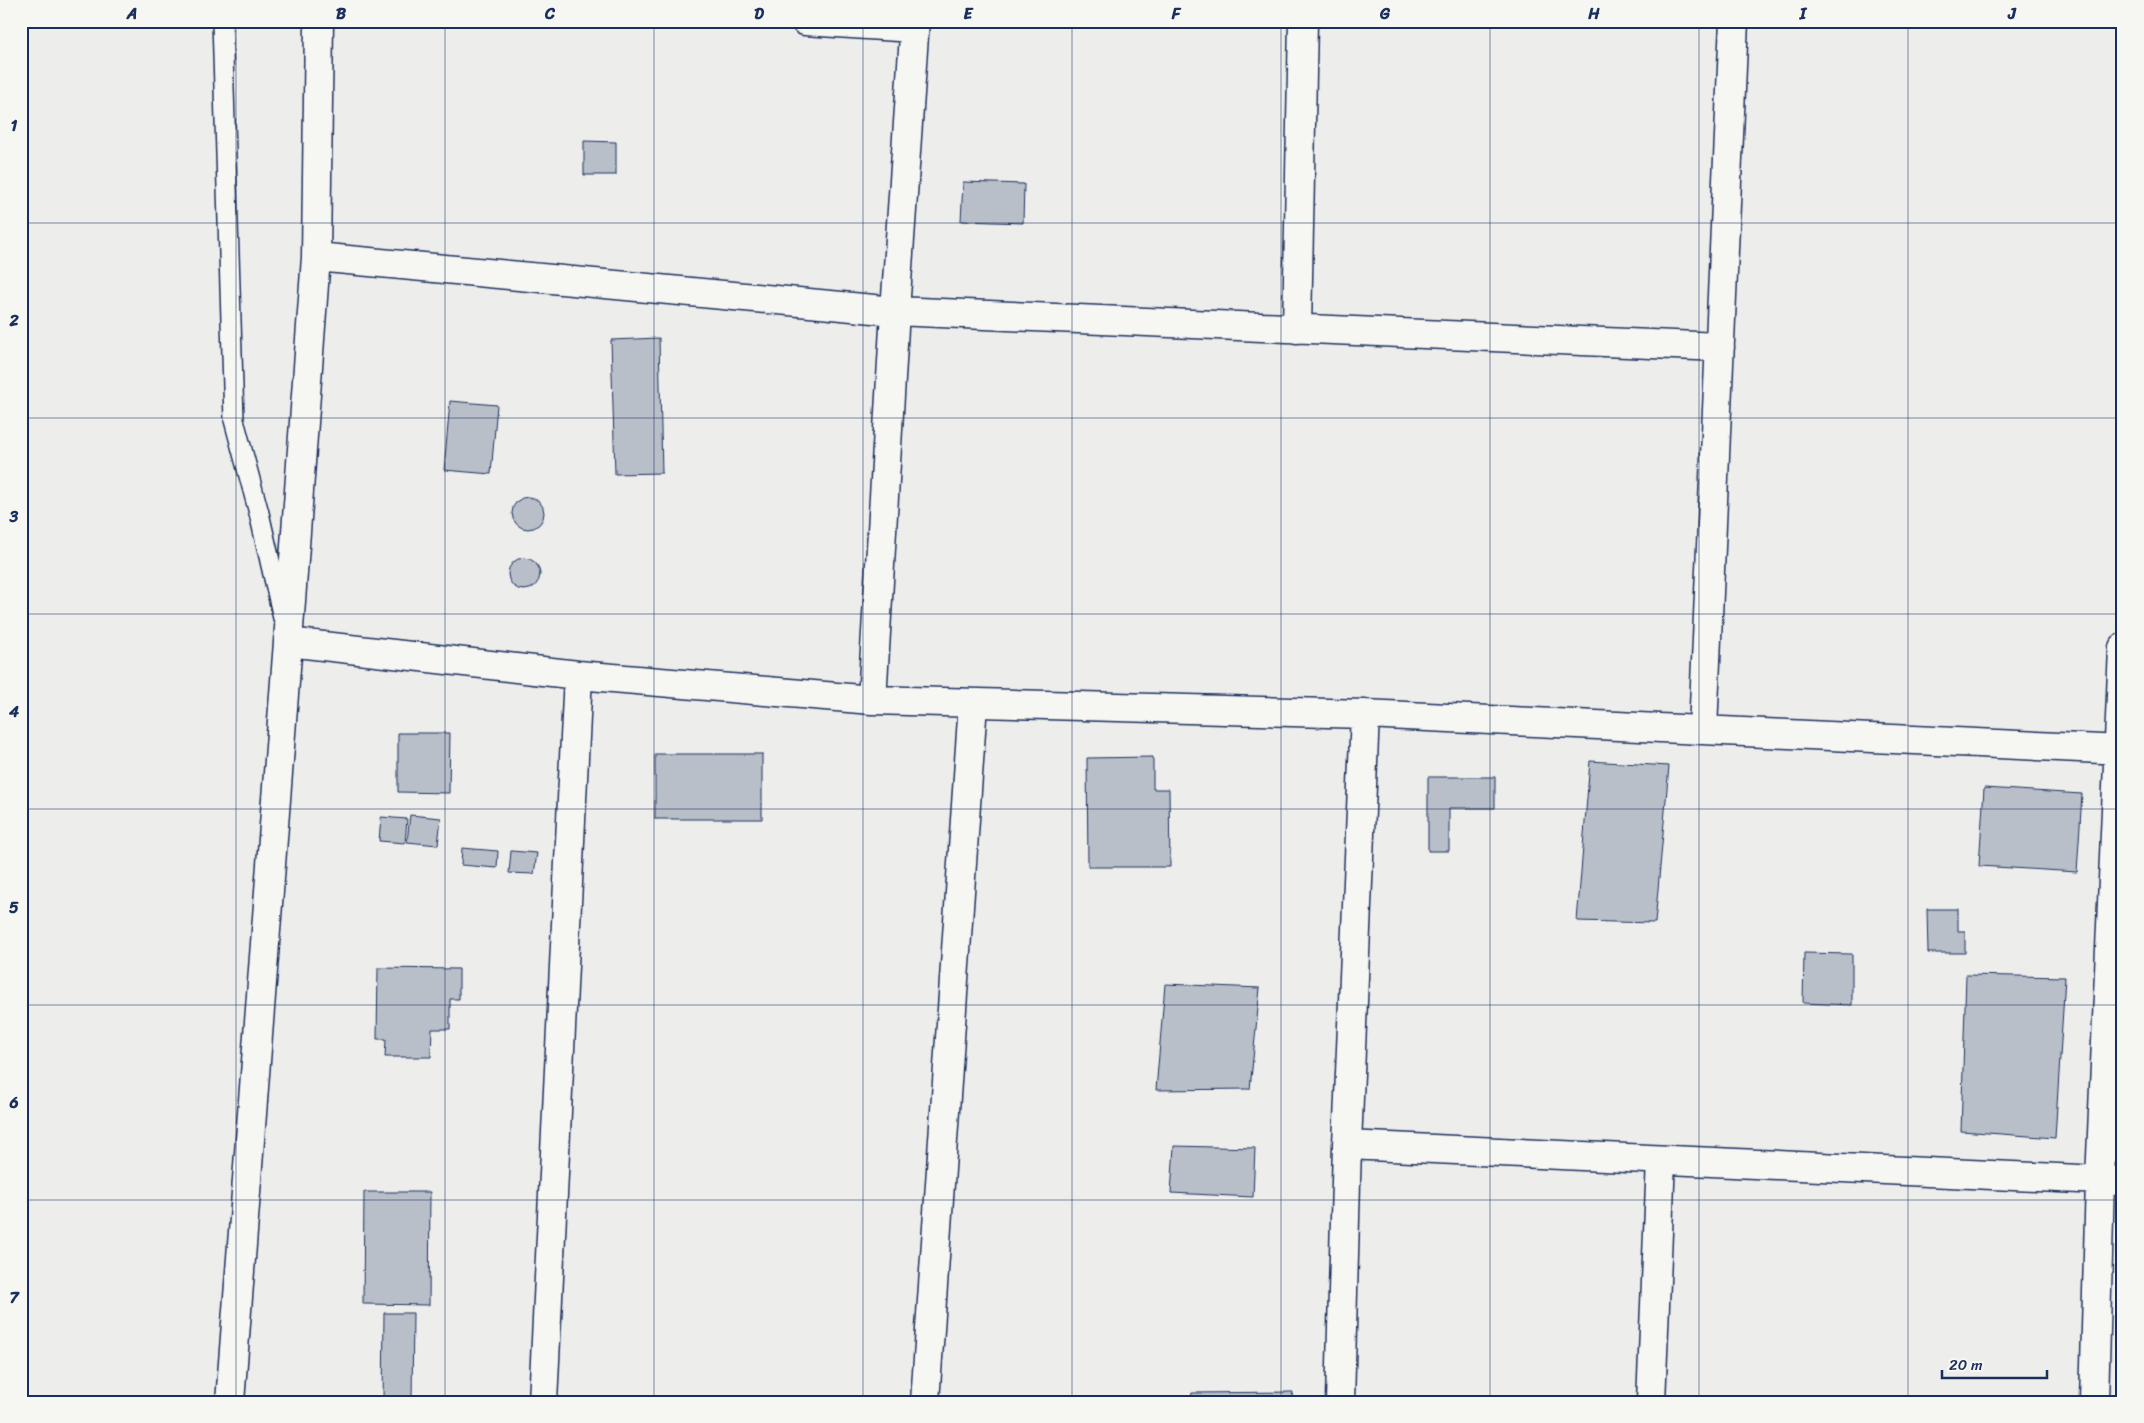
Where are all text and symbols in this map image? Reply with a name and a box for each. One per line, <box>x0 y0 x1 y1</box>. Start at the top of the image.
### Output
text: A <box>126 0 137 28</box>
text: B <box>336 0 347 28</box>
text: C <box>544 0 556 28</box>
text: D <box>754 0 764 28</box>
text: E <box>964 0 974 28</box>
text: F <box>1171 0 1182 28</box>
text: G <box>1379 0 1391 28</box>
text: H <box>1587 0 1600 28</box>
text: I <box>1799 0 1808 28</box>
text: J <box>2007 0 2017 28</box>
text: 1 <box>11 111 18 140</box>
text: 2 <box>8 306 19 335</box>
text: 3 <box>9 502 19 531</box>
text: 4 <box>8 697 19 726</box>
text: 5 <box>9 893 19 922</box>
text: 6 <box>8 1088 19 1117</box>
text: 7 <box>9 1283 20 1312</box>
scale bar <box>1942 1348 2046 1380</box>
text: 20 m <box>1949 1352 1983 1378</box>

